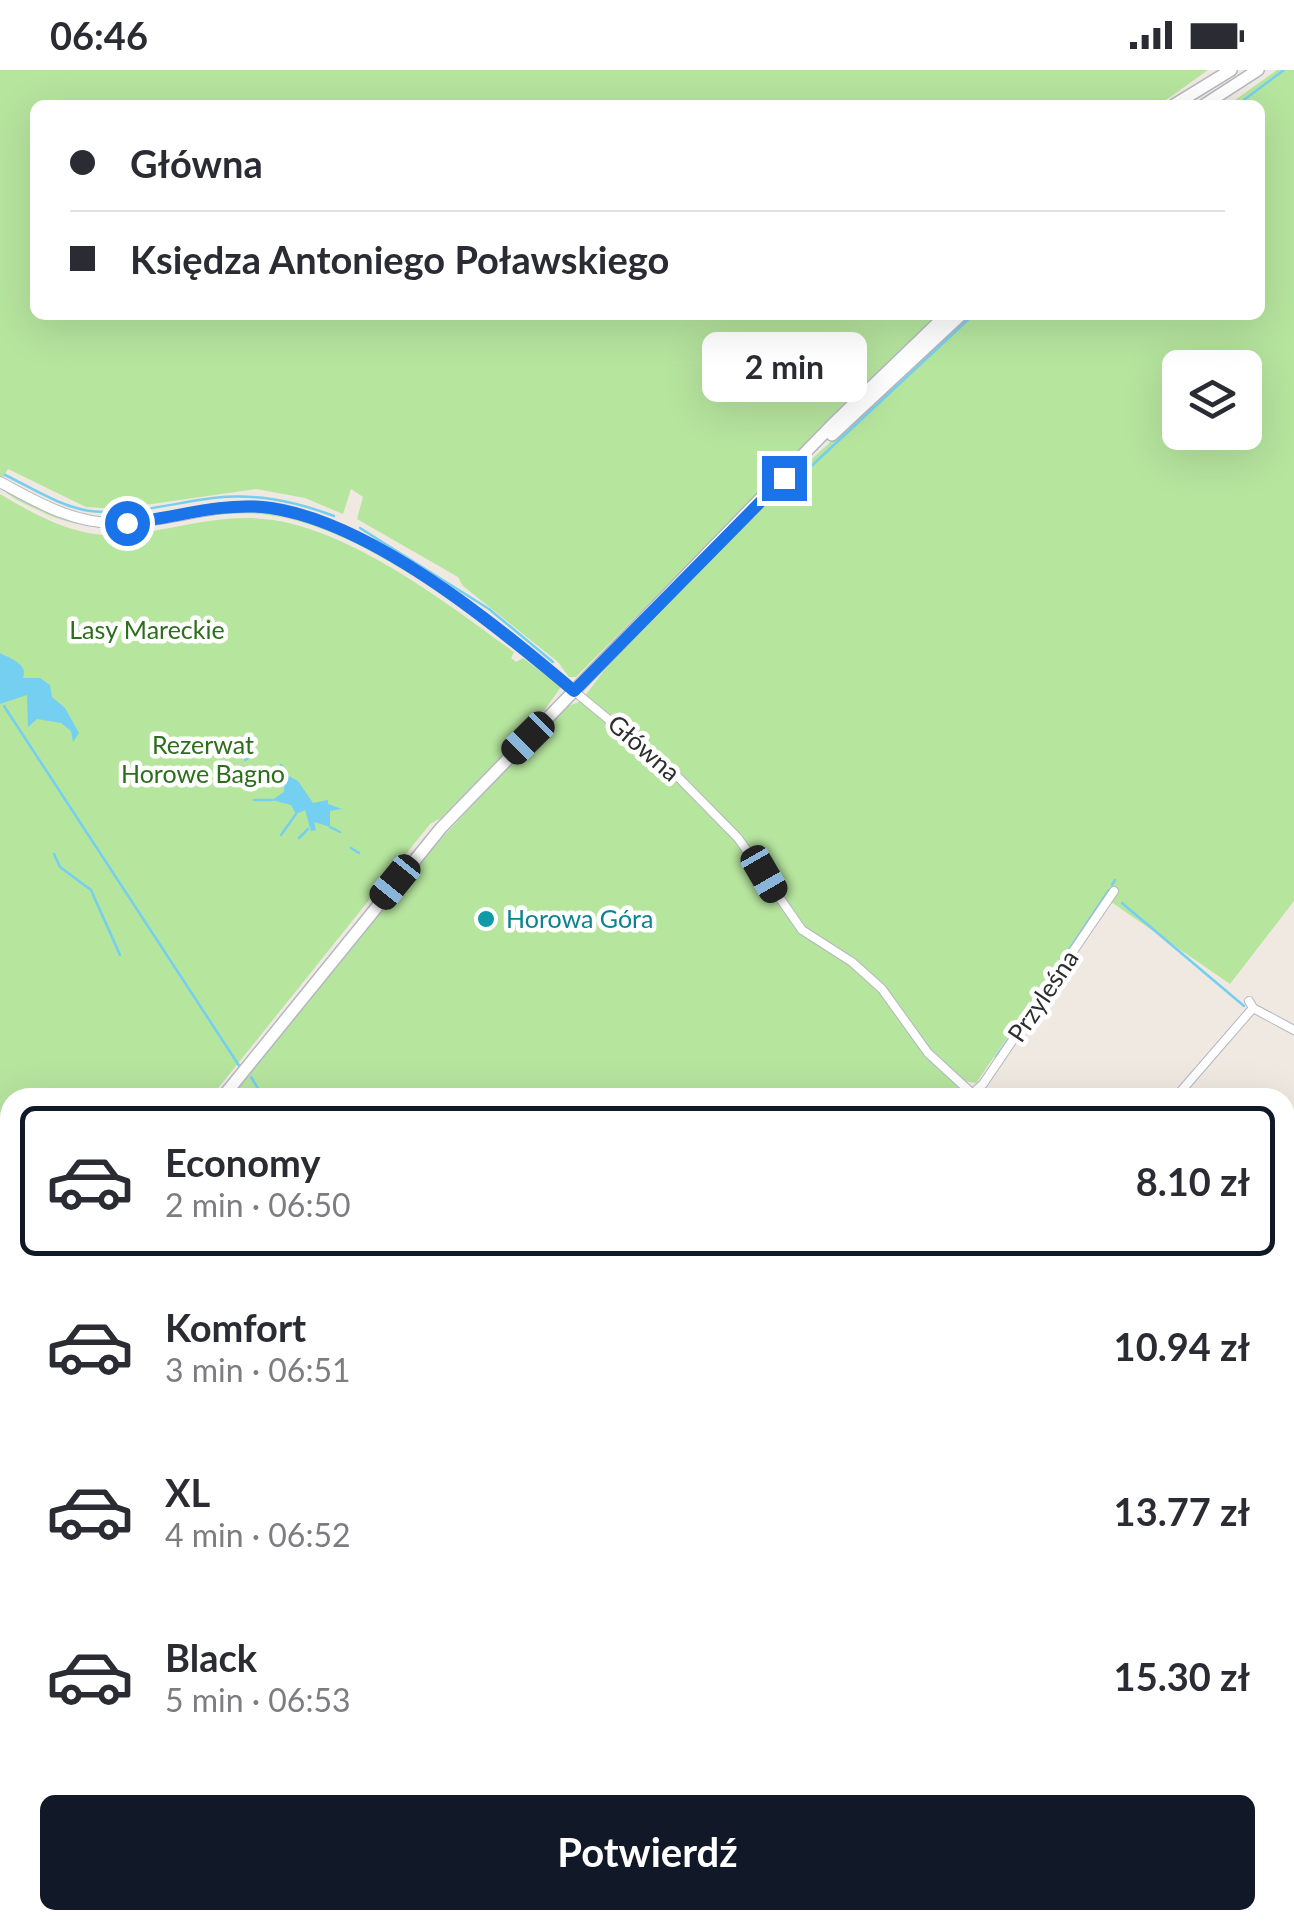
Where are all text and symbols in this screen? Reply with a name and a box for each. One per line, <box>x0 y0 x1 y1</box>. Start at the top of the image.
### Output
text: 06:46 <box>50 12 148 58</box>
text: Główna <box>130 140 263 186</box>
text: Księdza Antoniego Poławskiego <box>130 236 669 282</box>
callout: 2 min <box>702 333 866 403</box>
text: 2 min <box>745 347 824 386</box>
map controls <box>1162 350 1262 450</box>
button: layers <box>1162 350 1262 450</box>
route end <box>762 456 807 501</box>
route start <box>105 501 150 546</box>
park label: Lasy Mareckie <box>69 614 225 644</box>
car <box>496 706 560 770</box>
street label: Główna <box>602 708 687 787</box>
park label: Rezerwat Horowe Bagno <box>121 729 285 788</box>
car <box>736 841 792 907</box>
car <box>364 849 426 915</box>
place label: Horowa Góra <box>506 903 653 933</box>
marker: Horowa Góra <box>475 908 497 930</box>
street label: Przyleśna <box>1001 944 1084 1047</box>
icon: car <box>45 1136 135 1226</box>
text: Economy <box>165 1139 320 1185</box>
text: 8.10 zł <box>1136 1158 1250 1204</box>
text: 2 min · 06:50 <box>165 1185 351 1224</box>
icon: car <box>45 1301 135 1391</box>
text: Komfort <box>165 1304 306 1350</box>
text: 10.94 zł <box>1114 1323 1250 1369</box>
text: 3 min · 06:51 <box>165 1350 351 1389</box>
icon: car <box>45 1466 135 1556</box>
text: XL <box>165 1469 210 1515</box>
text: 13.77 zł <box>1114 1488 1250 1534</box>
text: 4 min · 06:52 <box>165 1515 351 1554</box>
icon: car <box>45 1631 135 1721</box>
text: Black <box>165 1634 257 1680</box>
text: 15.30 zł <box>1114 1653 1250 1699</box>
text: 5 min · 06:53 <box>165 1680 351 1719</box>
button: Potwierdź <box>40 1795 1255 1910</box>

